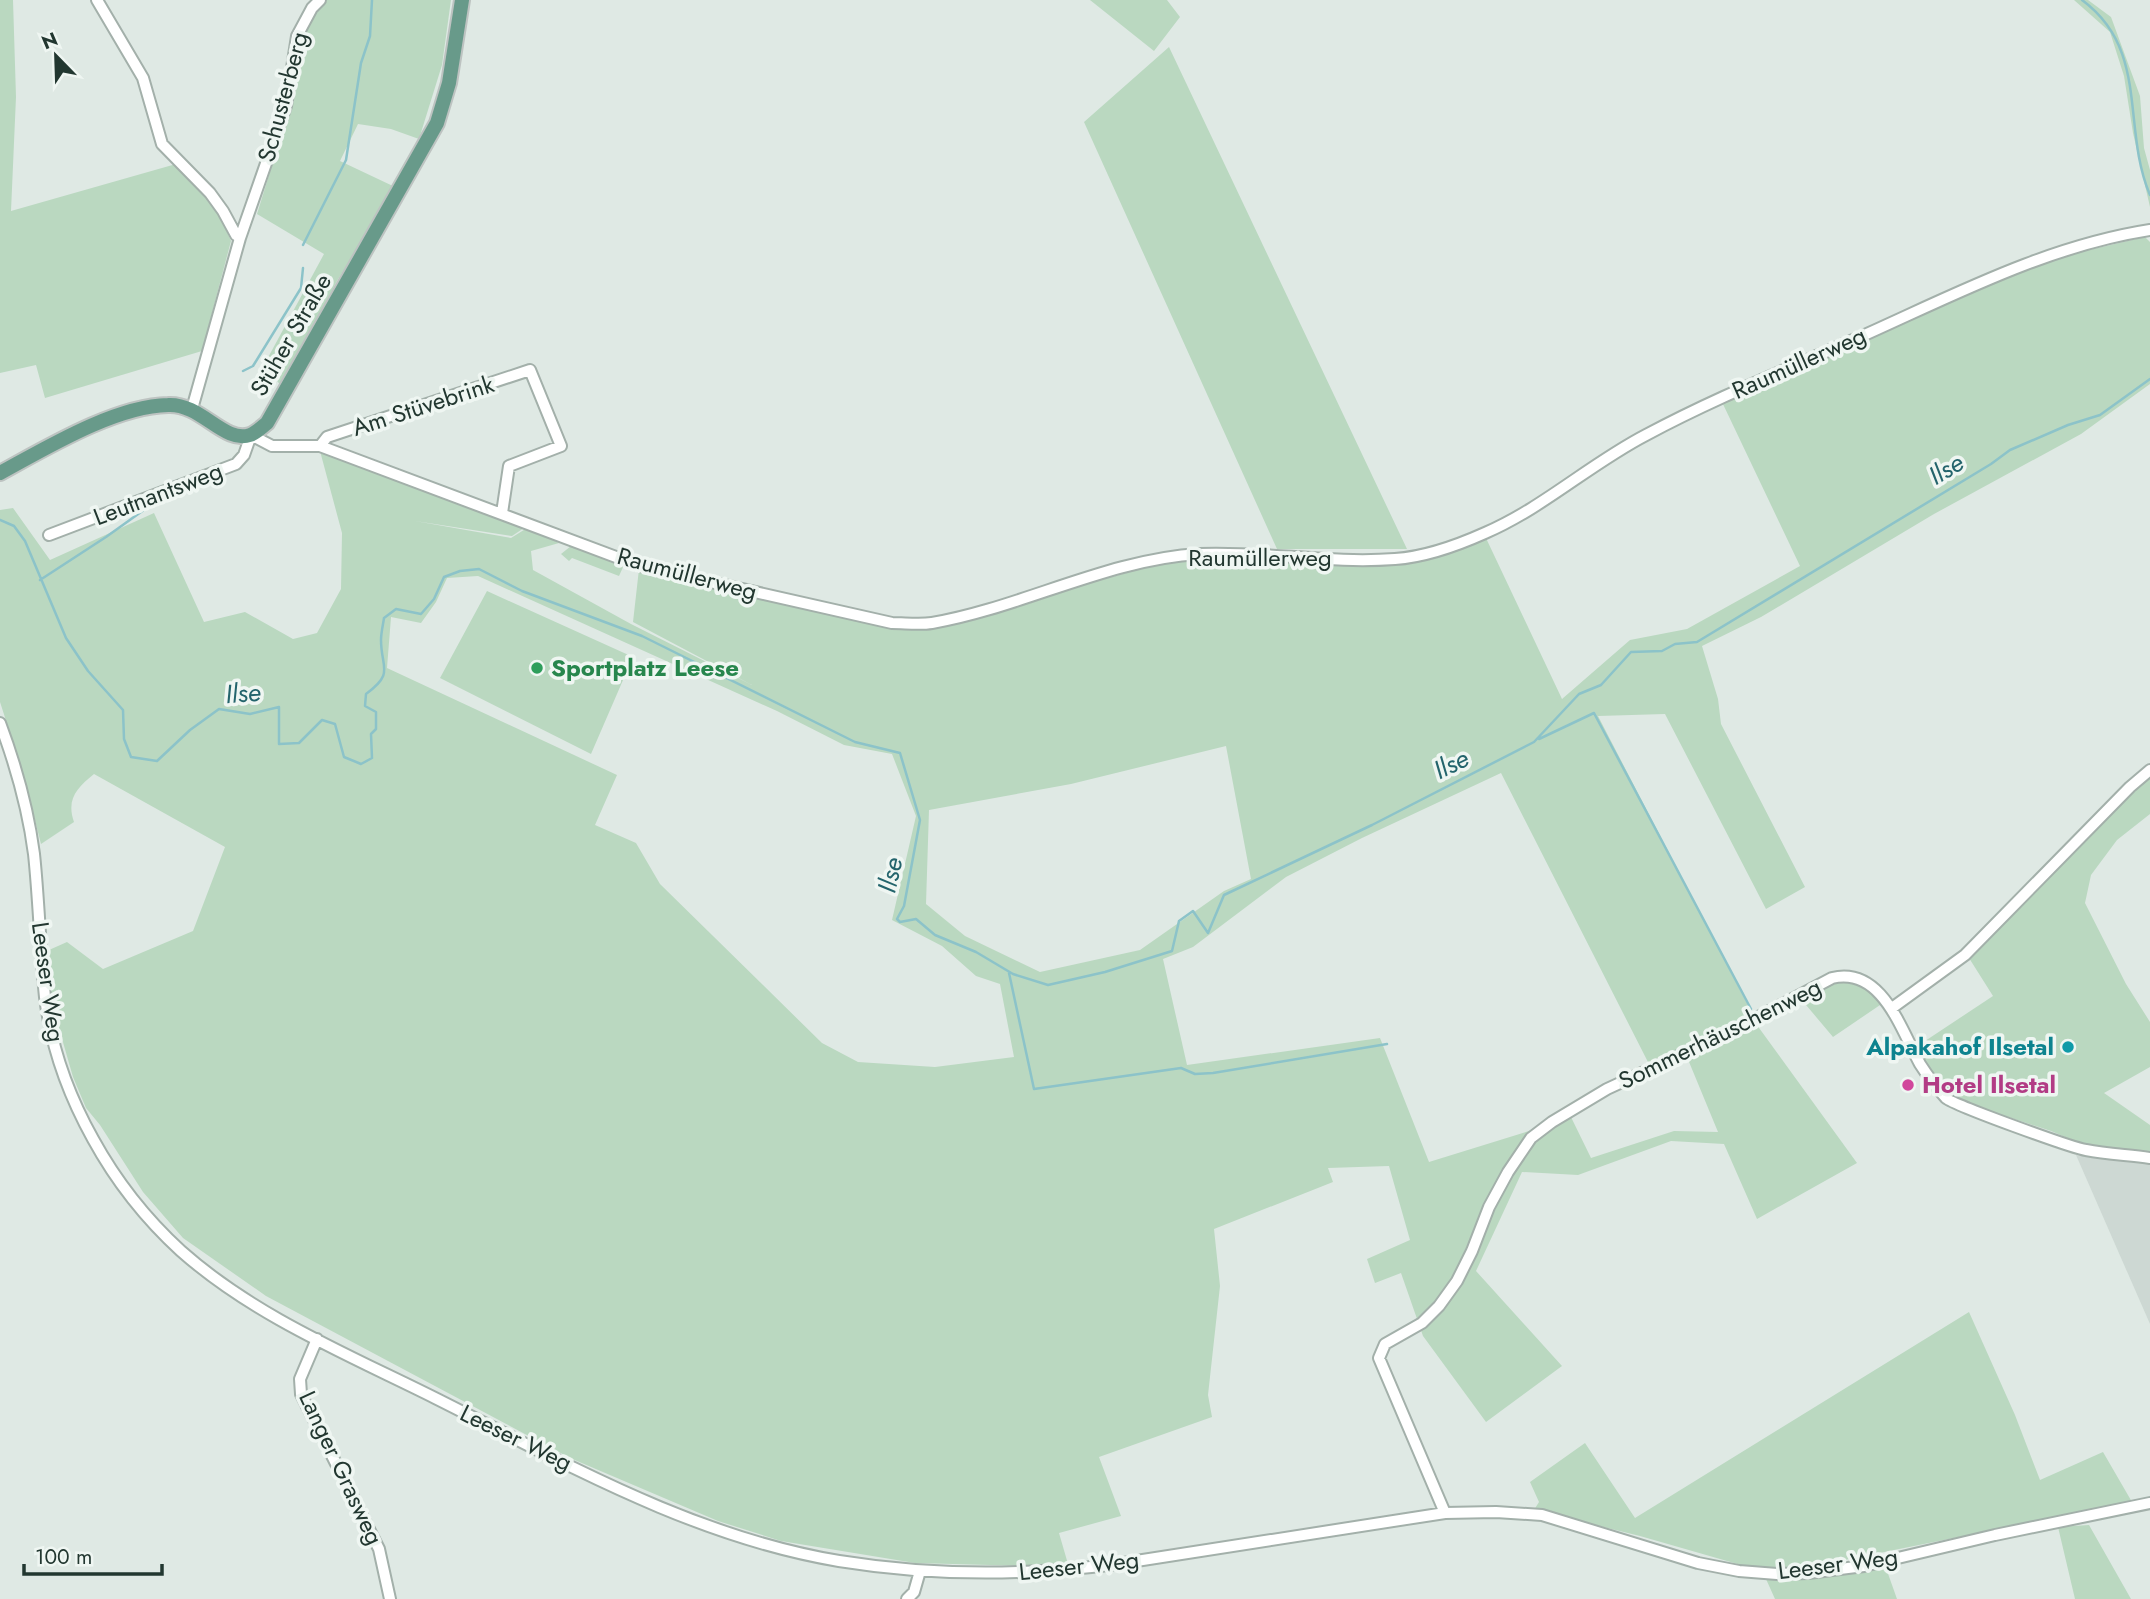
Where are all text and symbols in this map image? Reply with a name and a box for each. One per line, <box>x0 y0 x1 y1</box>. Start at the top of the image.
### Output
north arrow <box>21 21 91 91</box>
text: N <box>37 25 62 56</box>
street label: Schusterberg <box>248 28 317 166</box>
street label: Stüher Straße <box>241 267 340 403</box>
street label: Raumüllerweg <box>1726 317 1871 408</box>
street label: Am Stüvebrink <box>347 366 499 445</box>
water label: Ilse <box>1921 444 1971 494</box>
street label: Leutnantsweg <box>88 453 227 534</box>
street label: Raumüllerweg <box>613 538 761 609</box>
street label: Raumüllerweg <box>1188 540 1332 575</box>
place label: Sportplatz Leese <box>551 650 739 685</box>
marker: Sportplatz Leese <box>529 660 545 676</box>
water label: Ilse <box>224 673 262 713</box>
water label: Ilse <box>1427 739 1475 789</box>
water label: Ilse <box>868 854 912 896</box>
street label: Leeser Weg <box>23 920 74 1044</box>
street label: Sommerhäuschenweg <box>1612 969 1827 1098</box>
place label: Alpakahof Ilsetal <box>1865 1029 2054 1064</box>
marker: Alpakahof Ilsetal <box>2060 1039 2076 1055</box>
place label: Hotel Ilsetal <box>1922 1067 2056 1102</box>
marker: Hotel Ilsetal <box>1900 1077 1916 1093</box>
street label: Langer Grasweg <box>290 1385 392 1551</box>
street label: Leeser Weg <box>454 1395 578 1480</box>
scale bar <box>24 1532 163 1576</box>
street label: Leeser Weg <box>1776 1539 1900 1588</box>
text: 100 m <box>35 1542 92 1572</box>
street label: Leeser Weg <box>1017 1542 1141 1589</box>

